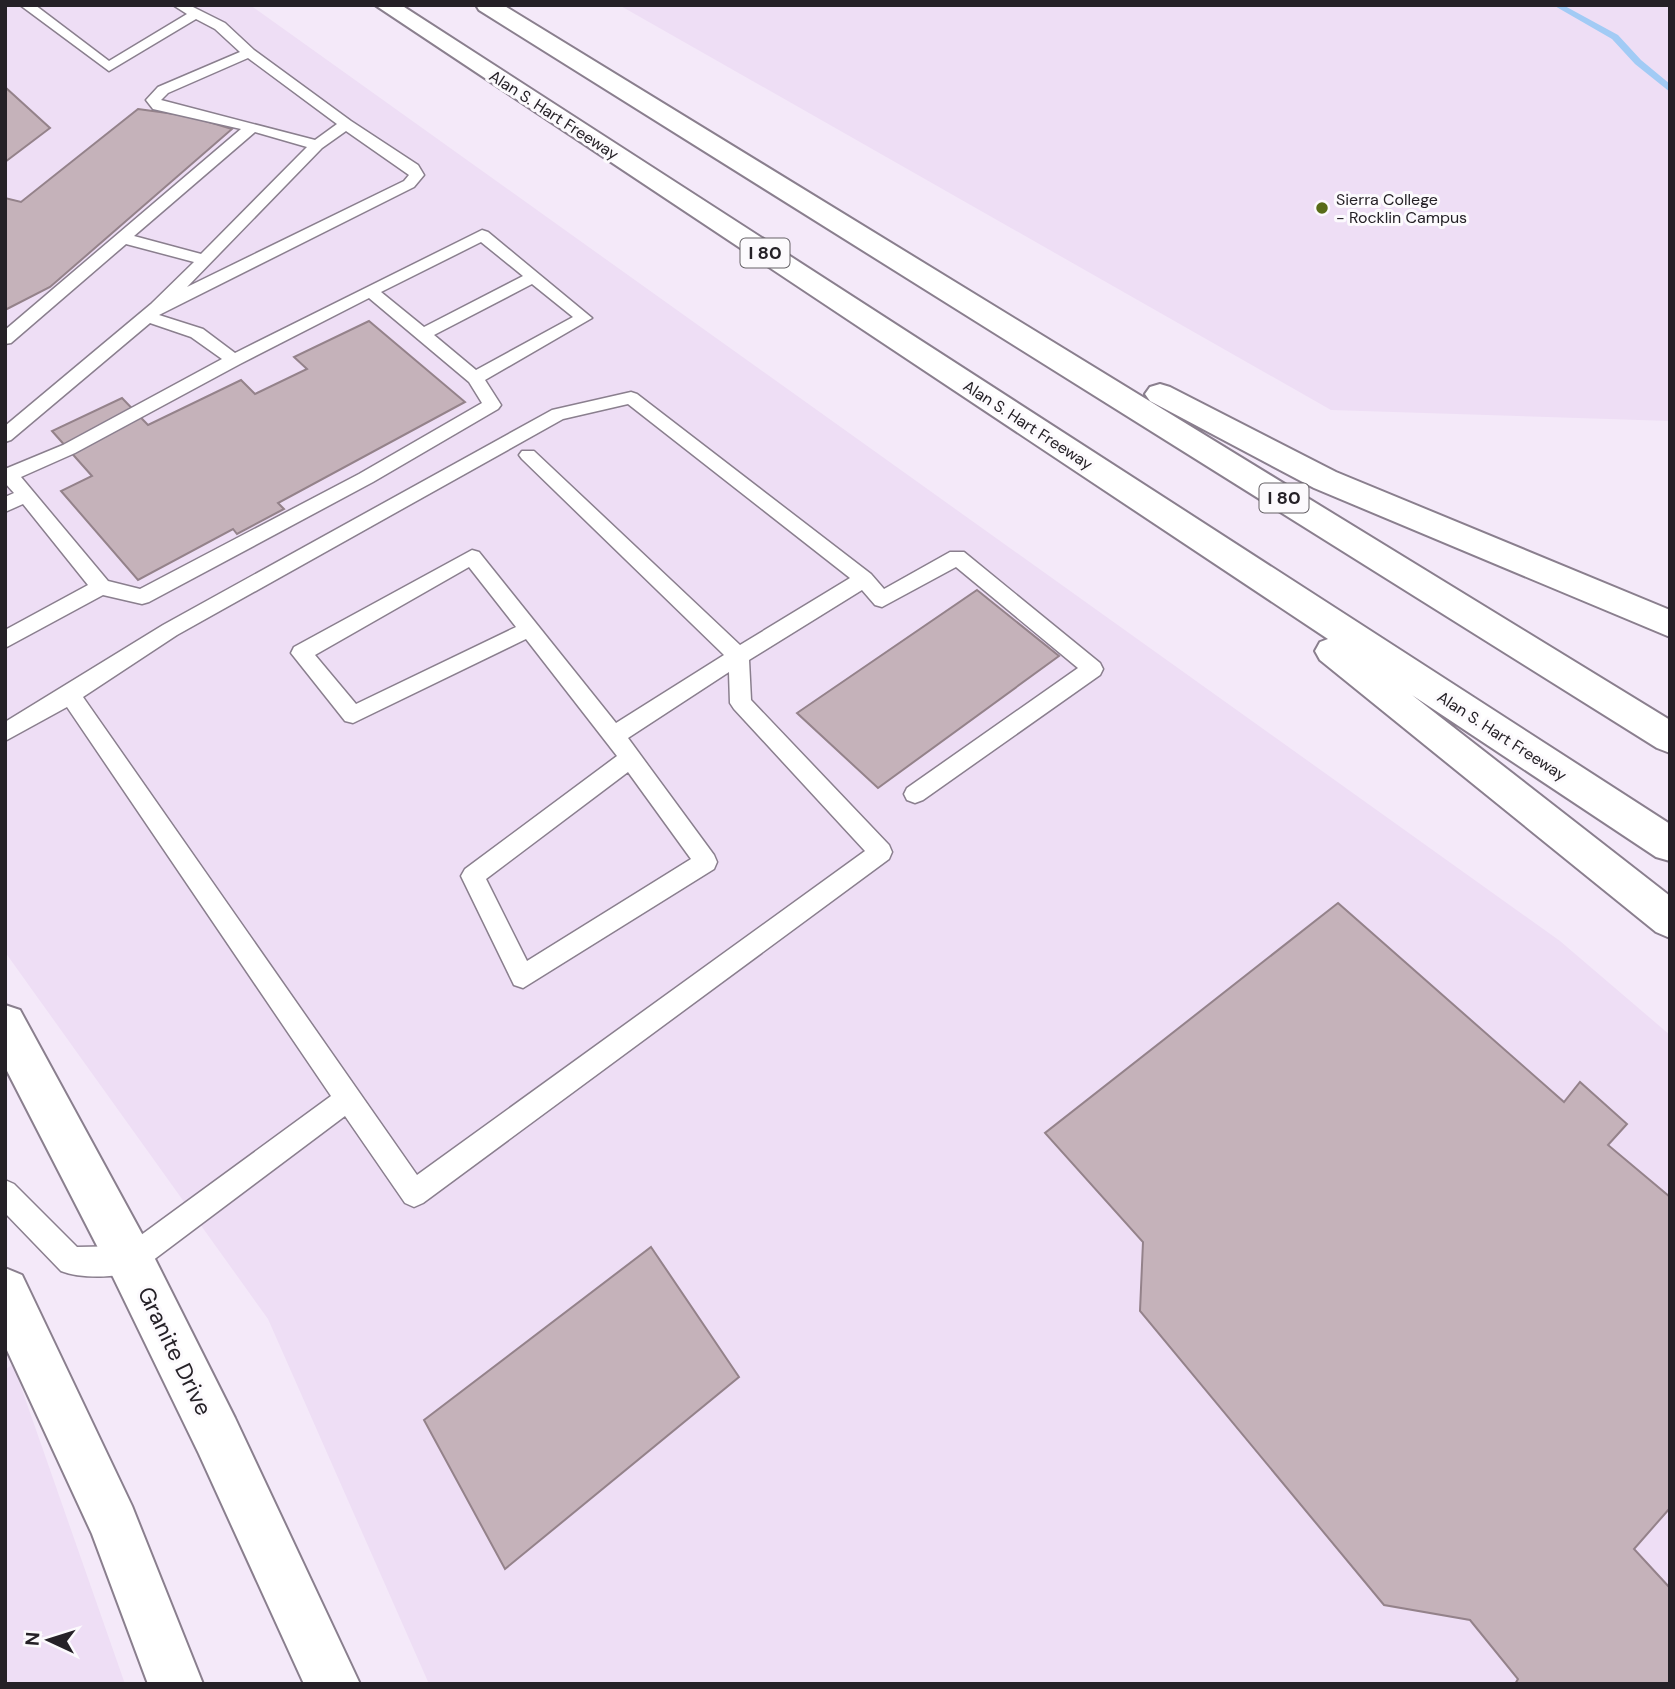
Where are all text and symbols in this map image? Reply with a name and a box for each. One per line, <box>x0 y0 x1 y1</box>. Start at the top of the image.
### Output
street label: Alan S. Hart Freeway <box>485 65 623 165</box>
place label: Sierra College - Rocklin Campus <box>1336 189 1467 228</box>
marker: Sierra College - Rocklin Campus <box>1314 200 1330 216</box>
road number: I 80 <box>740 239 790 268</box>
street label: Alan S. Hart Freeway <box>959 375 1097 475</box>
road number: I 80 <box>1260 484 1308 512</box>
street label: Alan S. Hart Freeway <box>1433 686 1571 786</box>
street label: Granite Drive <box>131 1282 219 1420</box>
north arrow <box>14 1605 84 1675</box>
text: N <box>20 1631 45 1647</box>

